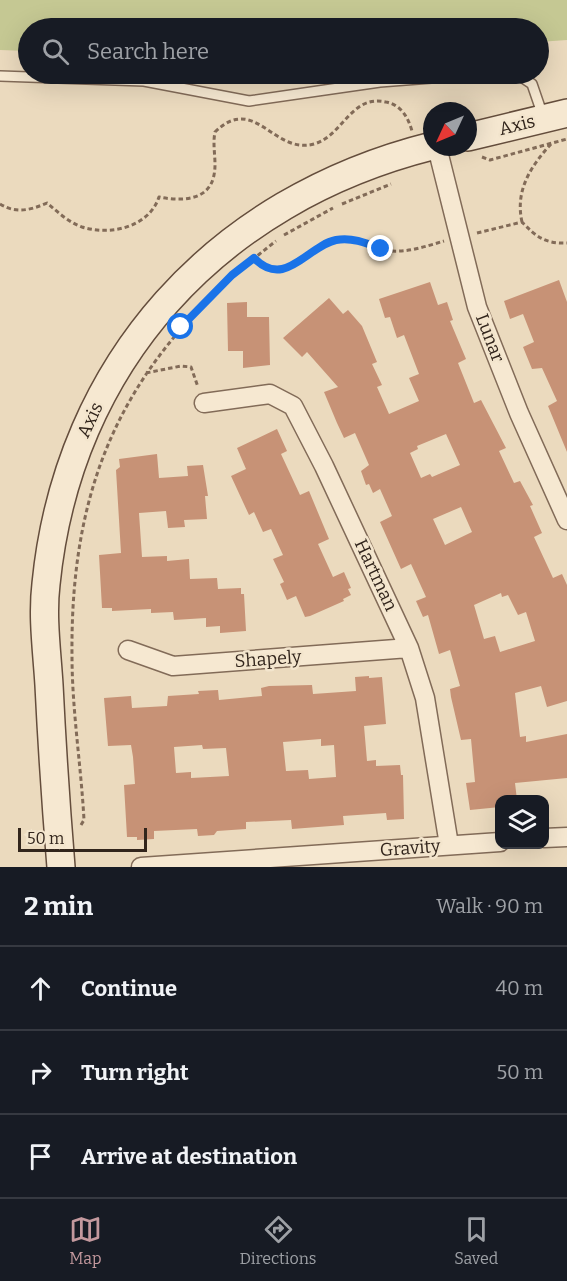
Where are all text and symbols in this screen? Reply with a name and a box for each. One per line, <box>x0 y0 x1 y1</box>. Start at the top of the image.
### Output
search box <box>18 18 549 84</box>
icon: search <box>39 35 72 68</box>
text: Search here <box>87 38 209 65</box>
north arrow <box>423 102 477 156</box>
street label: Axis <box>497 110 537 140</box>
route end <box>367 235 393 261</box>
street label: Lunar <box>471 311 509 365</box>
route start <box>167 313 193 339</box>
street label: Axis <box>72 399 108 441</box>
street label: Hartman <box>350 536 402 615</box>
street label: Shapely <box>234 646 303 672</box>
map controls <box>495 795 549 849</box>
button: layers <box>495 795 549 849</box>
scale bar <box>18 825 147 852</box>
text: 50 m <box>27 829 64 848</box>
street label: Gravity <box>379 835 441 861</box>
text: 2 min <box>24 891 93 922</box>
text: Walk · 90 m <box>436 894 543 918</box>
icon: ahead <box>24 972 57 1005</box>
text: Continue <box>81 975 177 1002</box>
text: 40 m <box>495 976 543 1000</box>
icon: right <box>24 1056 57 1089</box>
text: Turn right <box>81 1059 189 1086</box>
text: 50 m <box>496 1060 543 1084</box>
icon: arrive <box>24 1140 57 1173</box>
text: Arrive at destination <box>81 1143 297 1170</box>
tab: Map <box>69 1213 102 1268</box>
tab: Directions <box>240 1213 317 1268</box>
tab: Saved <box>454 1213 498 1268</box>

